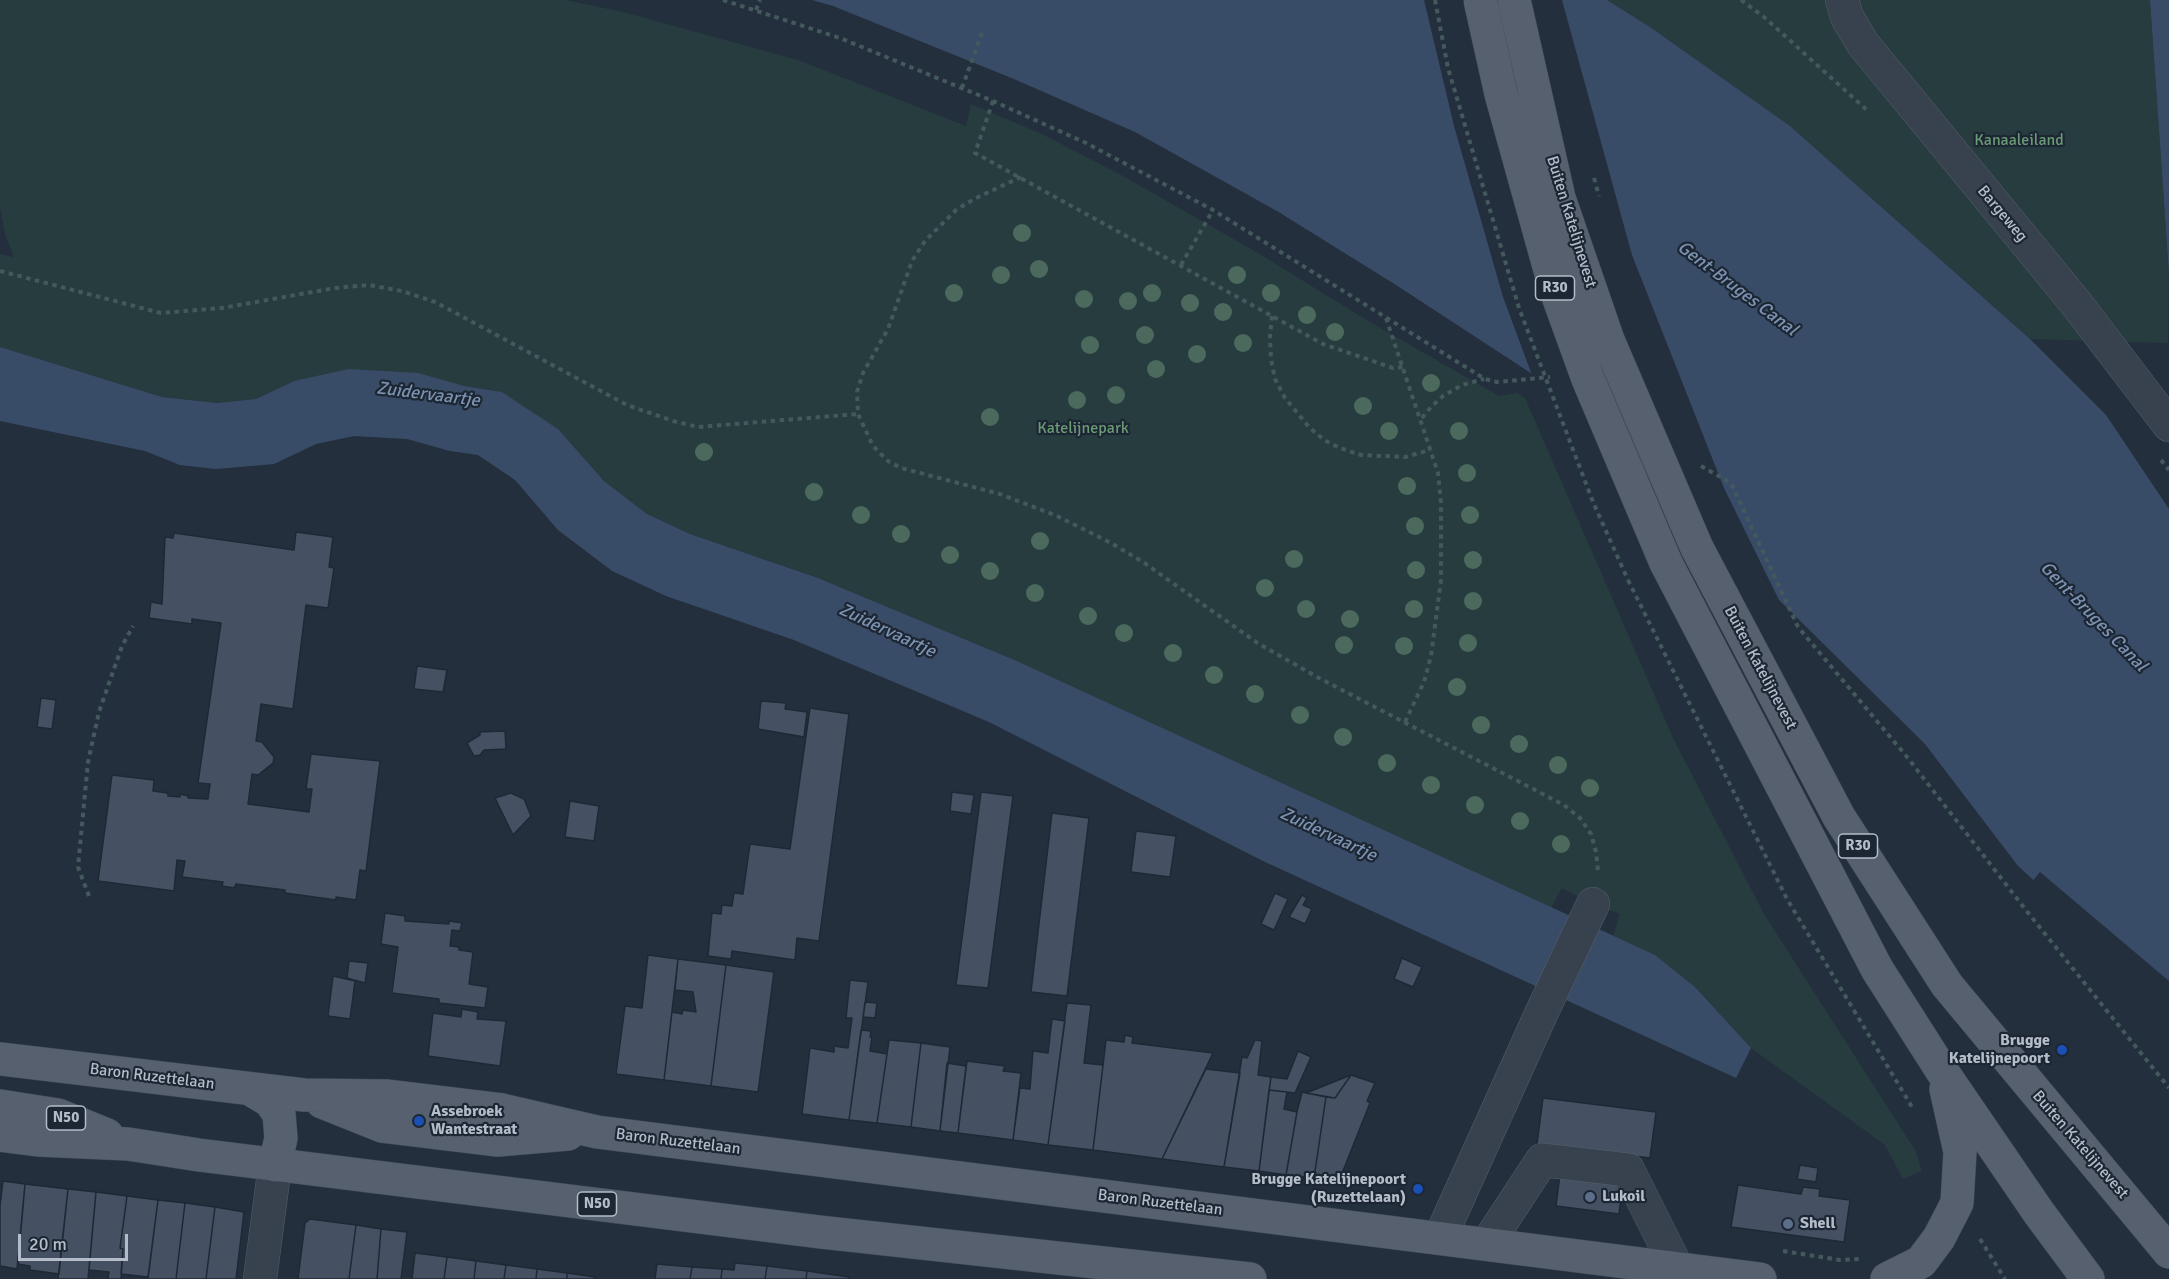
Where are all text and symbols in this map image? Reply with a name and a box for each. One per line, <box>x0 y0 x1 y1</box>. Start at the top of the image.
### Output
park label: Kanaaleiland <box>1974 131 2064 151</box>
street label: Buiten Katelijnevest <box>1542 154 1600 290</box>
street label: Bargeweg <box>1973 182 2031 246</box>
water label: Gent-Bruges Canal <box>1673 237 1801 341</box>
road number: R30 <box>1536 276 1574 300</box>
water label: Zuidervaartje <box>375 378 481 412</box>
park label: Katelijnepark <box>1037 419 1129 439</box>
water label: Gent-Bruges Canal <box>2035 558 2151 676</box>
water label: Zuidervaartje <box>835 599 939 663</box>
street label: Buiten Katelijnevest <box>1719 603 1801 733</box>
water label: Zuidervaartje <box>1276 803 1380 867</box>
road number: R30 <box>1838 834 1878 858</box>
place label: Brugge Katelijnepoort <box>1949 1031 2050 1069</box>
marker: Brugge Katelijnepoort <box>2055 1043 2069 1057</box>
street label: Baron Ruzettelaan <box>88 1060 216 1094</box>
street label: Buiten Katelijnevest <box>2028 1087 2132 1203</box>
place label: Assebroek Wantestraat <box>431 1102 517 1140</box>
road number: N50 <box>46 1106 86 1130</box>
marker: Assebroek Wantestraat <box>412 1114 426 1128</box>
street label: Baron Ruzettelaan <box>614 1125 742 1159</box>
place label: Brugge Katelijnepoort (Ruzettelaan) <box>1251 1170 1406 1208</box>
marker: Brugge Katelijnepoort (Ruzettelaan) <box>1411 1182 1425 1196</box>
street label: Baron Ruzettelaan <box>1096 1186 1224 1220</box>
place label: Lukoil <box>1602 1187 1645 1207</box>
marker: Lukoil <box>1583 1190 1597 1204</box>
road number: N50 <box>578 1192 616 1216</box>
place label: Shell <box>1800 1214 1835 1234</box>
marker: Shell <box>1781 1217 1795 1231</box>
scale bar <box>21 1222 130 1260</box>
text: 20 m <box>29 1233 67 1255</box>

